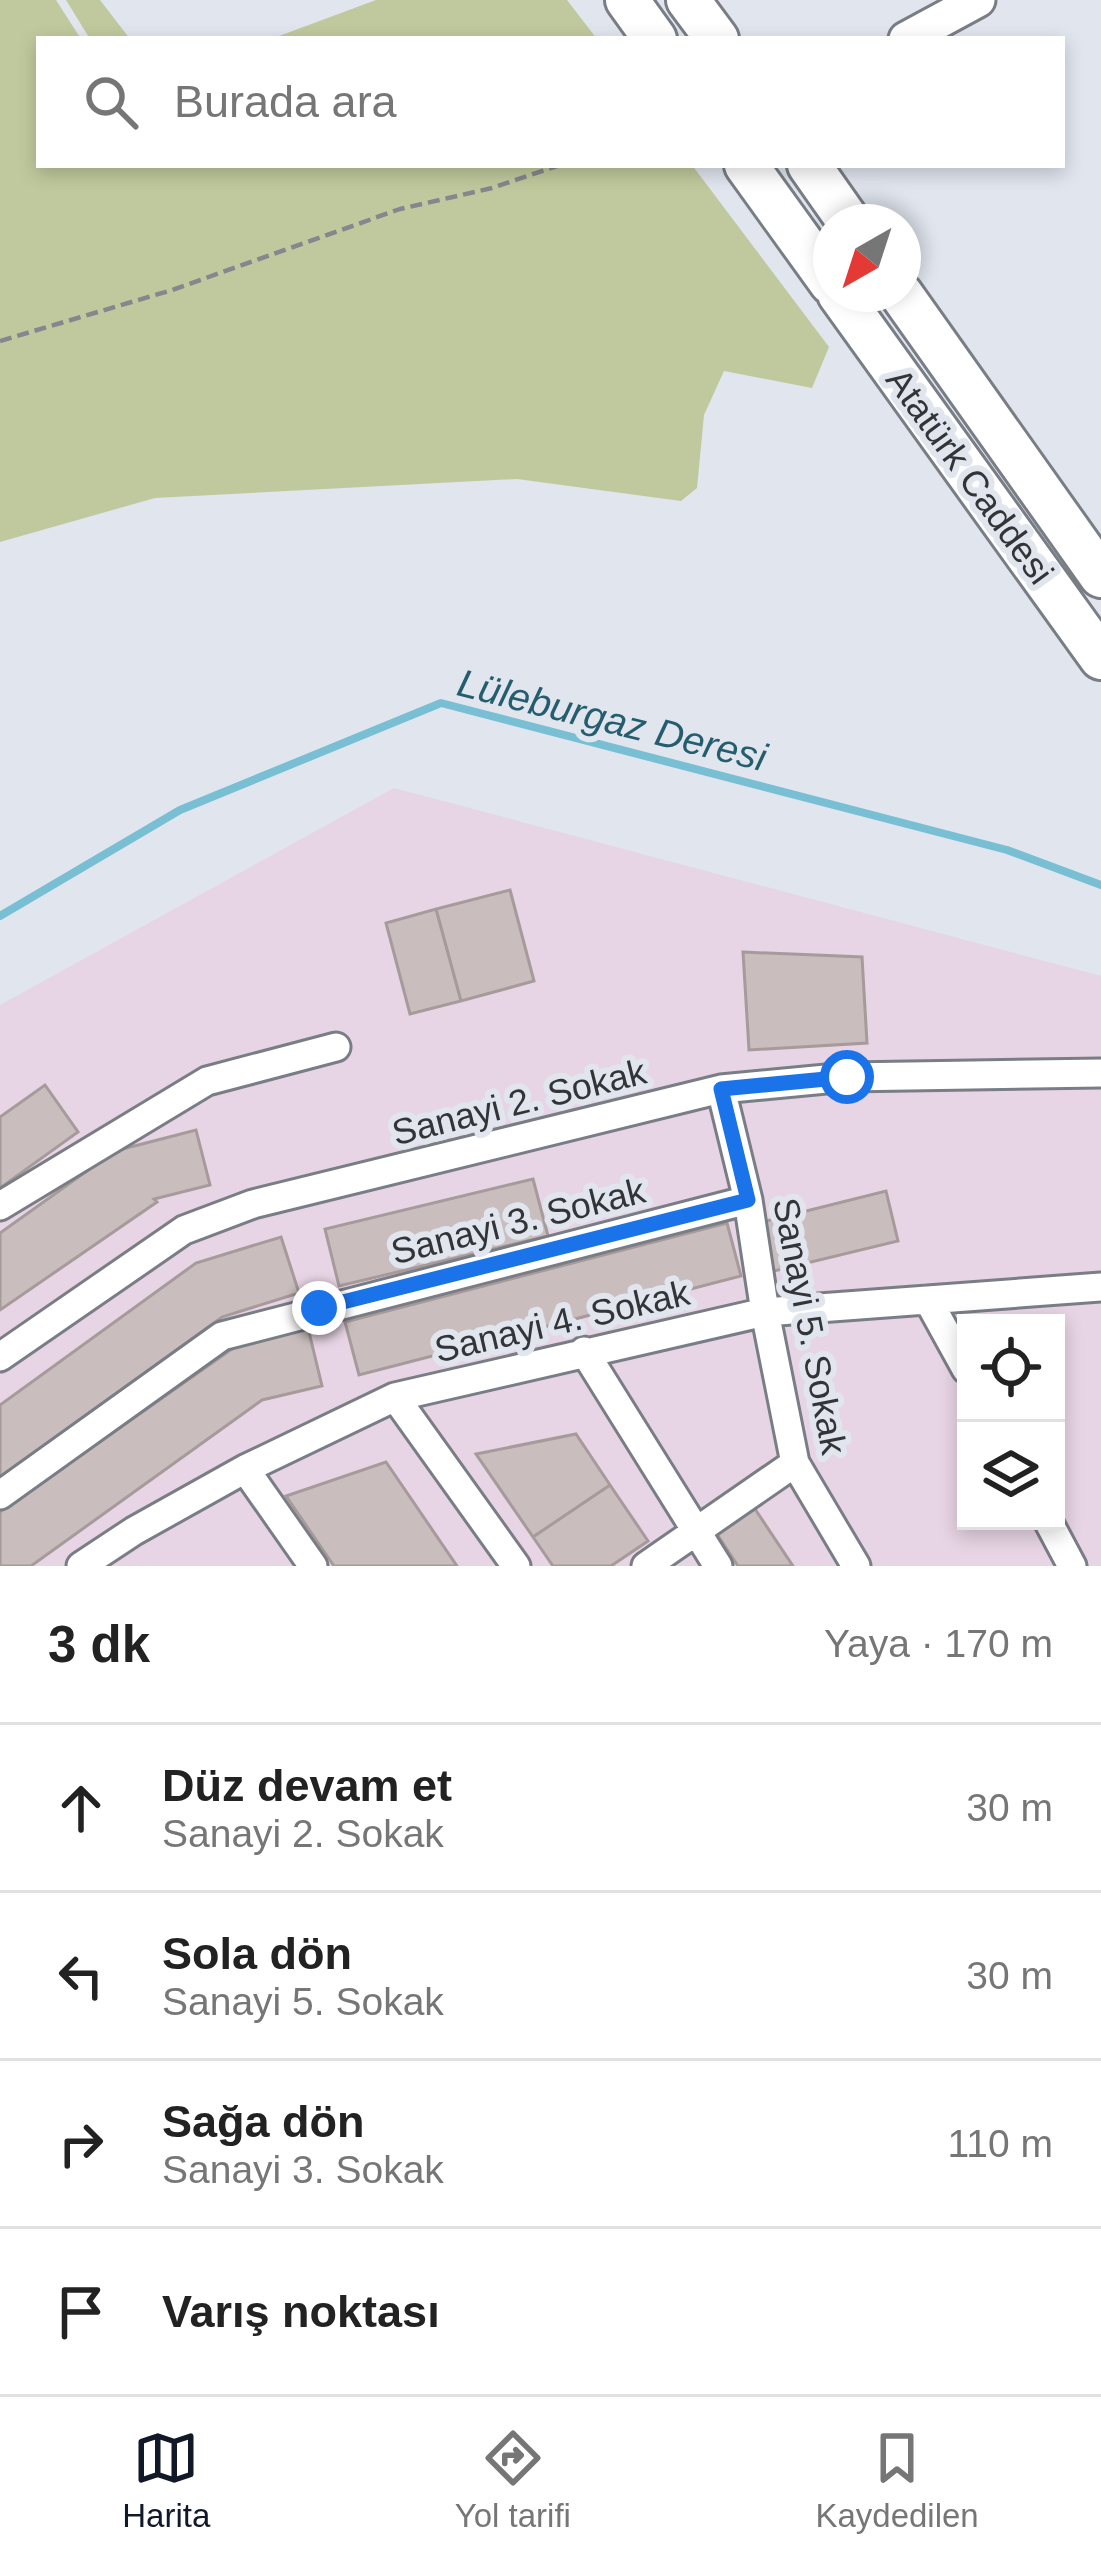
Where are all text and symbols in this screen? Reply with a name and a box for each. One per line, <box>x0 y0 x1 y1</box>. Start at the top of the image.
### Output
search box <box>36 36 1065 168</box>
icon: search <box>78 69 144 135</box>
text: Burada ara <box>174 76 397 127</box>
north arrow <box>813 204 921 312</box>
street label: Atatürk Caddesi <box>878 360 1062 592</box>
water label: Lüleburgaz Deresi <box>453 661 772 779</box>
street label: Sanayi 2. Sokak <box>388 1050 651 1153</box>
route start <box>820 1050 874 1104</box>
street label: Sanayi 3. Sokak <box>387 1169 650 1272</box>
street label: Sanayi 5. Sokak <box>765 1194 855 1459</box>
street label: Sanayi 4. Sokak <box>431 1272 694 1370</box>
route end <box>292 1281 346 1335</box>
map controls <box>957 1314 1065 1530</box>
button: locate <box>957 1314 1065 1422</box>
button: layers <box>957 1422 1065 1530</box>
text: 3 dk <box>48 1616 150 1673</box>
text: Yaya · 170 m <box>824 1622 1053 1665</box>
text: Düz devam et <box>162 1760 452 1811</box>
icon: ahead <box>48 1775 114 1841</box>
text: 30 m <box>966 1786 1053 1829</box>
text: Sanayi 2. Sokak <box>162 1812 444 1855</box>
text: Sola dön <box>162 1928 352 1979</box>
icon: left <box>48 1943 114 2009</box>
text: 30 m <box>966 1954 1053 1997</box>
text: Sanayi 5. Sokak <box>162 1980 444 2023</box>
text: Sağa dön <box>162 2096 365 2147</box>
icon: right <box>48 2111 114 2177</box>
text: 110 m <box>948 2122 1053 2165</box>
text: Sanayi 3. Sokak <box>162 2148 444 2191</box>
icon: arrive <box>48 2279 114 2345</box>
text: Varış noktası <box>162 2286 440 2337</box>
tab: Harita <box>122 2425 210 2535</box>
tab: Yol tarifi <box>455 2425 571 2535</box>
tab: Kaydedilen <box>815 2425 979 2535</box>

